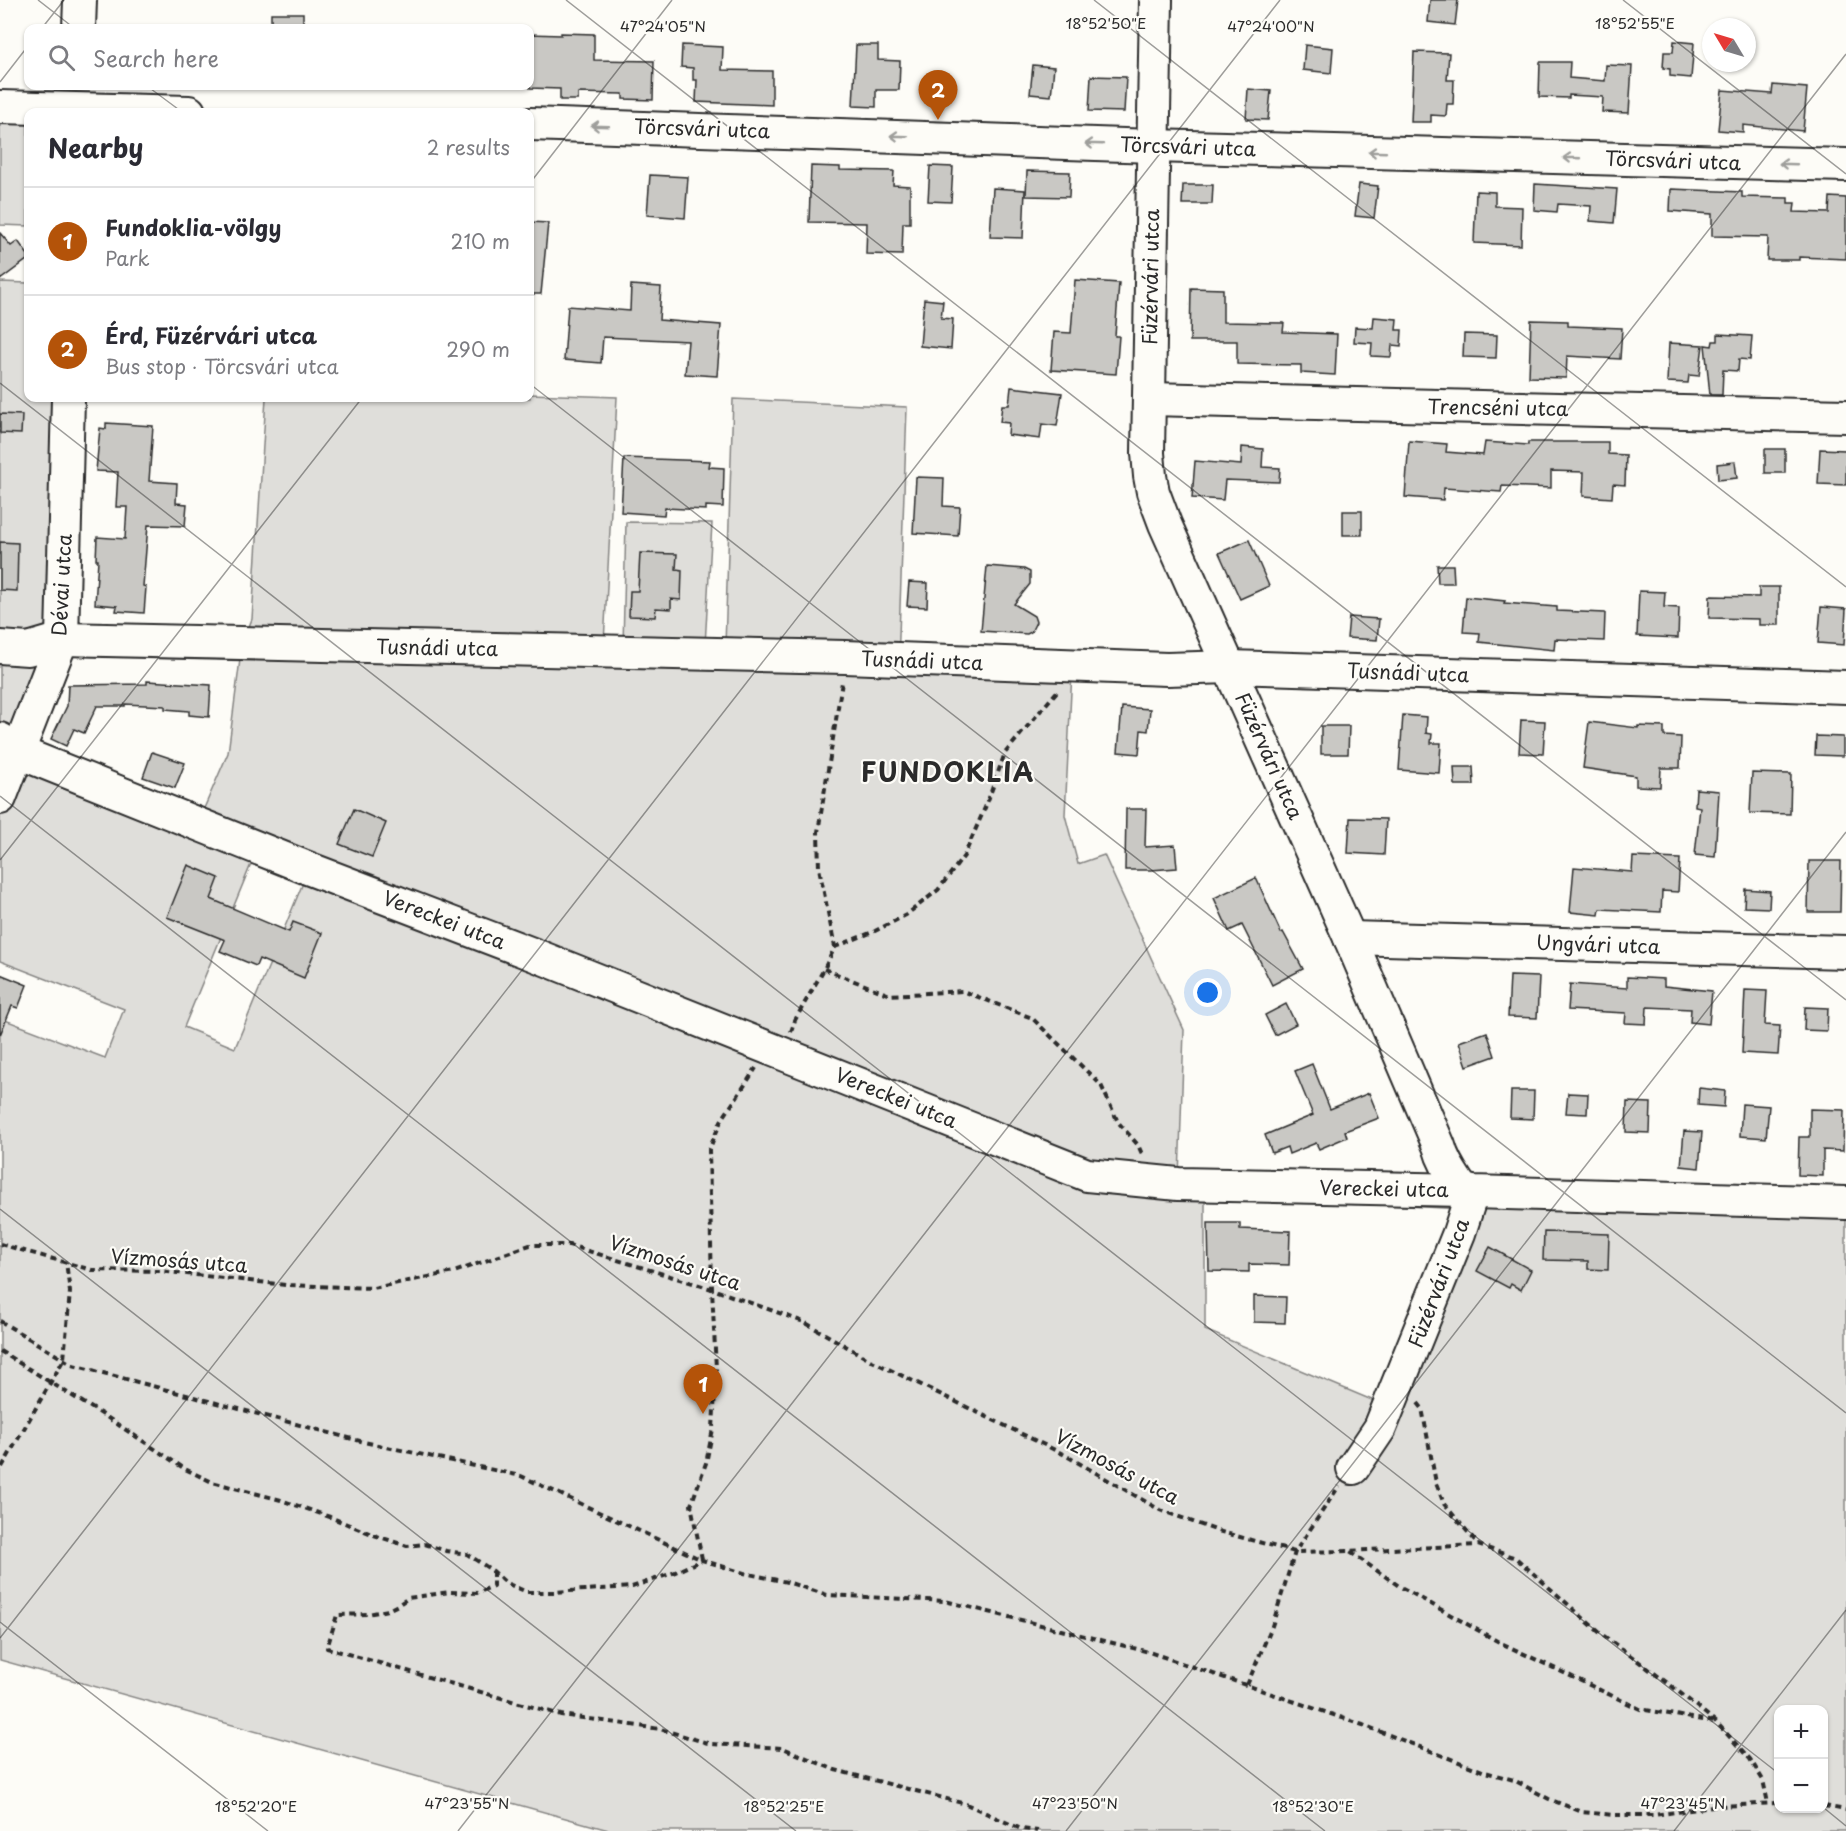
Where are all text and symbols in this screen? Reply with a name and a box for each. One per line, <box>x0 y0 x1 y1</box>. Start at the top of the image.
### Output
text: 18°52'50"E <box>1065 11 1147 34</box>
text: 18°52'55"E <box>1595 11 1675 34</box>
text: 47°24'05"N <box>620 14 706 37</box>
text: 47°24'00"N <box>1227 14 1315 37</box>
north arrow <box>1702 18 1756 72</box>
search box <box>24 24 534 90</box>
icon: search <box>45 41 78 74</box>
text: Search here <box>93 41 219 74</box>
pin: 2 <box>918 70 958 120</box>
street label: Törcsvári utca <box>634 111 771 145</box>
one-way arrow <box>590 120 610 131</box>
text: Nearby <box>48 128 143 167</box>
street label: Törcsvári utca <box>1120 129 1257 163</box>
one-way arrow <box>890 131 910 142</box>
text: 2 results <box>427 132 510 162</box>
one-way arrow <box>1085 139 1105 150</box>
street label: Törcsvári utca <box>1605 143 1742 177</box>
one-way arrow <box>1367 147 1387 158</box>
one-way arrow <box>1562 152 1582 163</box>
one-way arrow <box>1778 158 1798 169</box>
street label: Füzérvári utca <box>1134 208 1166 345</box>
text: Fundoklia-völgy <box>105 210 281 243</box>
text: 1 <box>63 226 72 256</box>
text: 210 m <box>451 226 510 256</box>
text: Park <box>105 243 150 273</box>
text: Érd, Füzérvári utca <box>105 318 317 351</box>
text: 2 <box>60 334 75 364</box>
text: 290 m <box>446 334 510 364</box>
text: Bus stop · Törcsvári utca <box>105 351 339 381</box>
street label: Trencséni utca <box>1427 391 1569 423</box>
street label: Dévai utca <box>43 533 79 637</box>
street label: Tusnádi utca <box>376 631 498 663</box>
street label: Tusnádi utca <box>861 643 983 677</box>
street label: Tusnádi utca <box>1347 655 1469 689</box>
street label: Füzérvári utca <box>1228 687 1311 824</box>
district label: FUNDOKLIA <box>861 752 1035 791</box>
street label: Vereckei utca <box>379 882 511 956</box>
street label: Ungvári utca <box>1535 927 1661 961</box>
your location <box>1193 978 1222 1007</box>
street label: Vereckei utca <box>831 1059 962 1135</box>
street label: Vereckei utca <box>1319 1172 1449 1204</box>
street label: Füzérvári utca <box>1400 1213 1477 1352</box>
street label: Vízmosás utca <box>606 1227 746 1298</box>
street label: Vízmosás utca <box>110 1240 249 1280</box>
pin: 1 <box>684 1364 722 1414</box>
street label: Vízmosás utca <box>1050 1421 1185 1512</box>
map controls <box>1774 1705 1828 1813</box>
button: + <box>1774 1705 1828 1759</box>
button: − <box>1774 1759 1828 1813</box>
text: 47°23'55"N <box>425 1791 509 1814</box>
text: 47°23'50"N <box>1032 1791 1118 1814</box>
text: 47°23'45"N <box>1641 1791 1725 1814</box>
text: 18°52'20"E <box>215 1794 297 1817</box>
text: 18°52'25"E <box>744 1794 824 1817</box>
text: 18°52'30"E <box>1272 1794 1354 1817</box>

